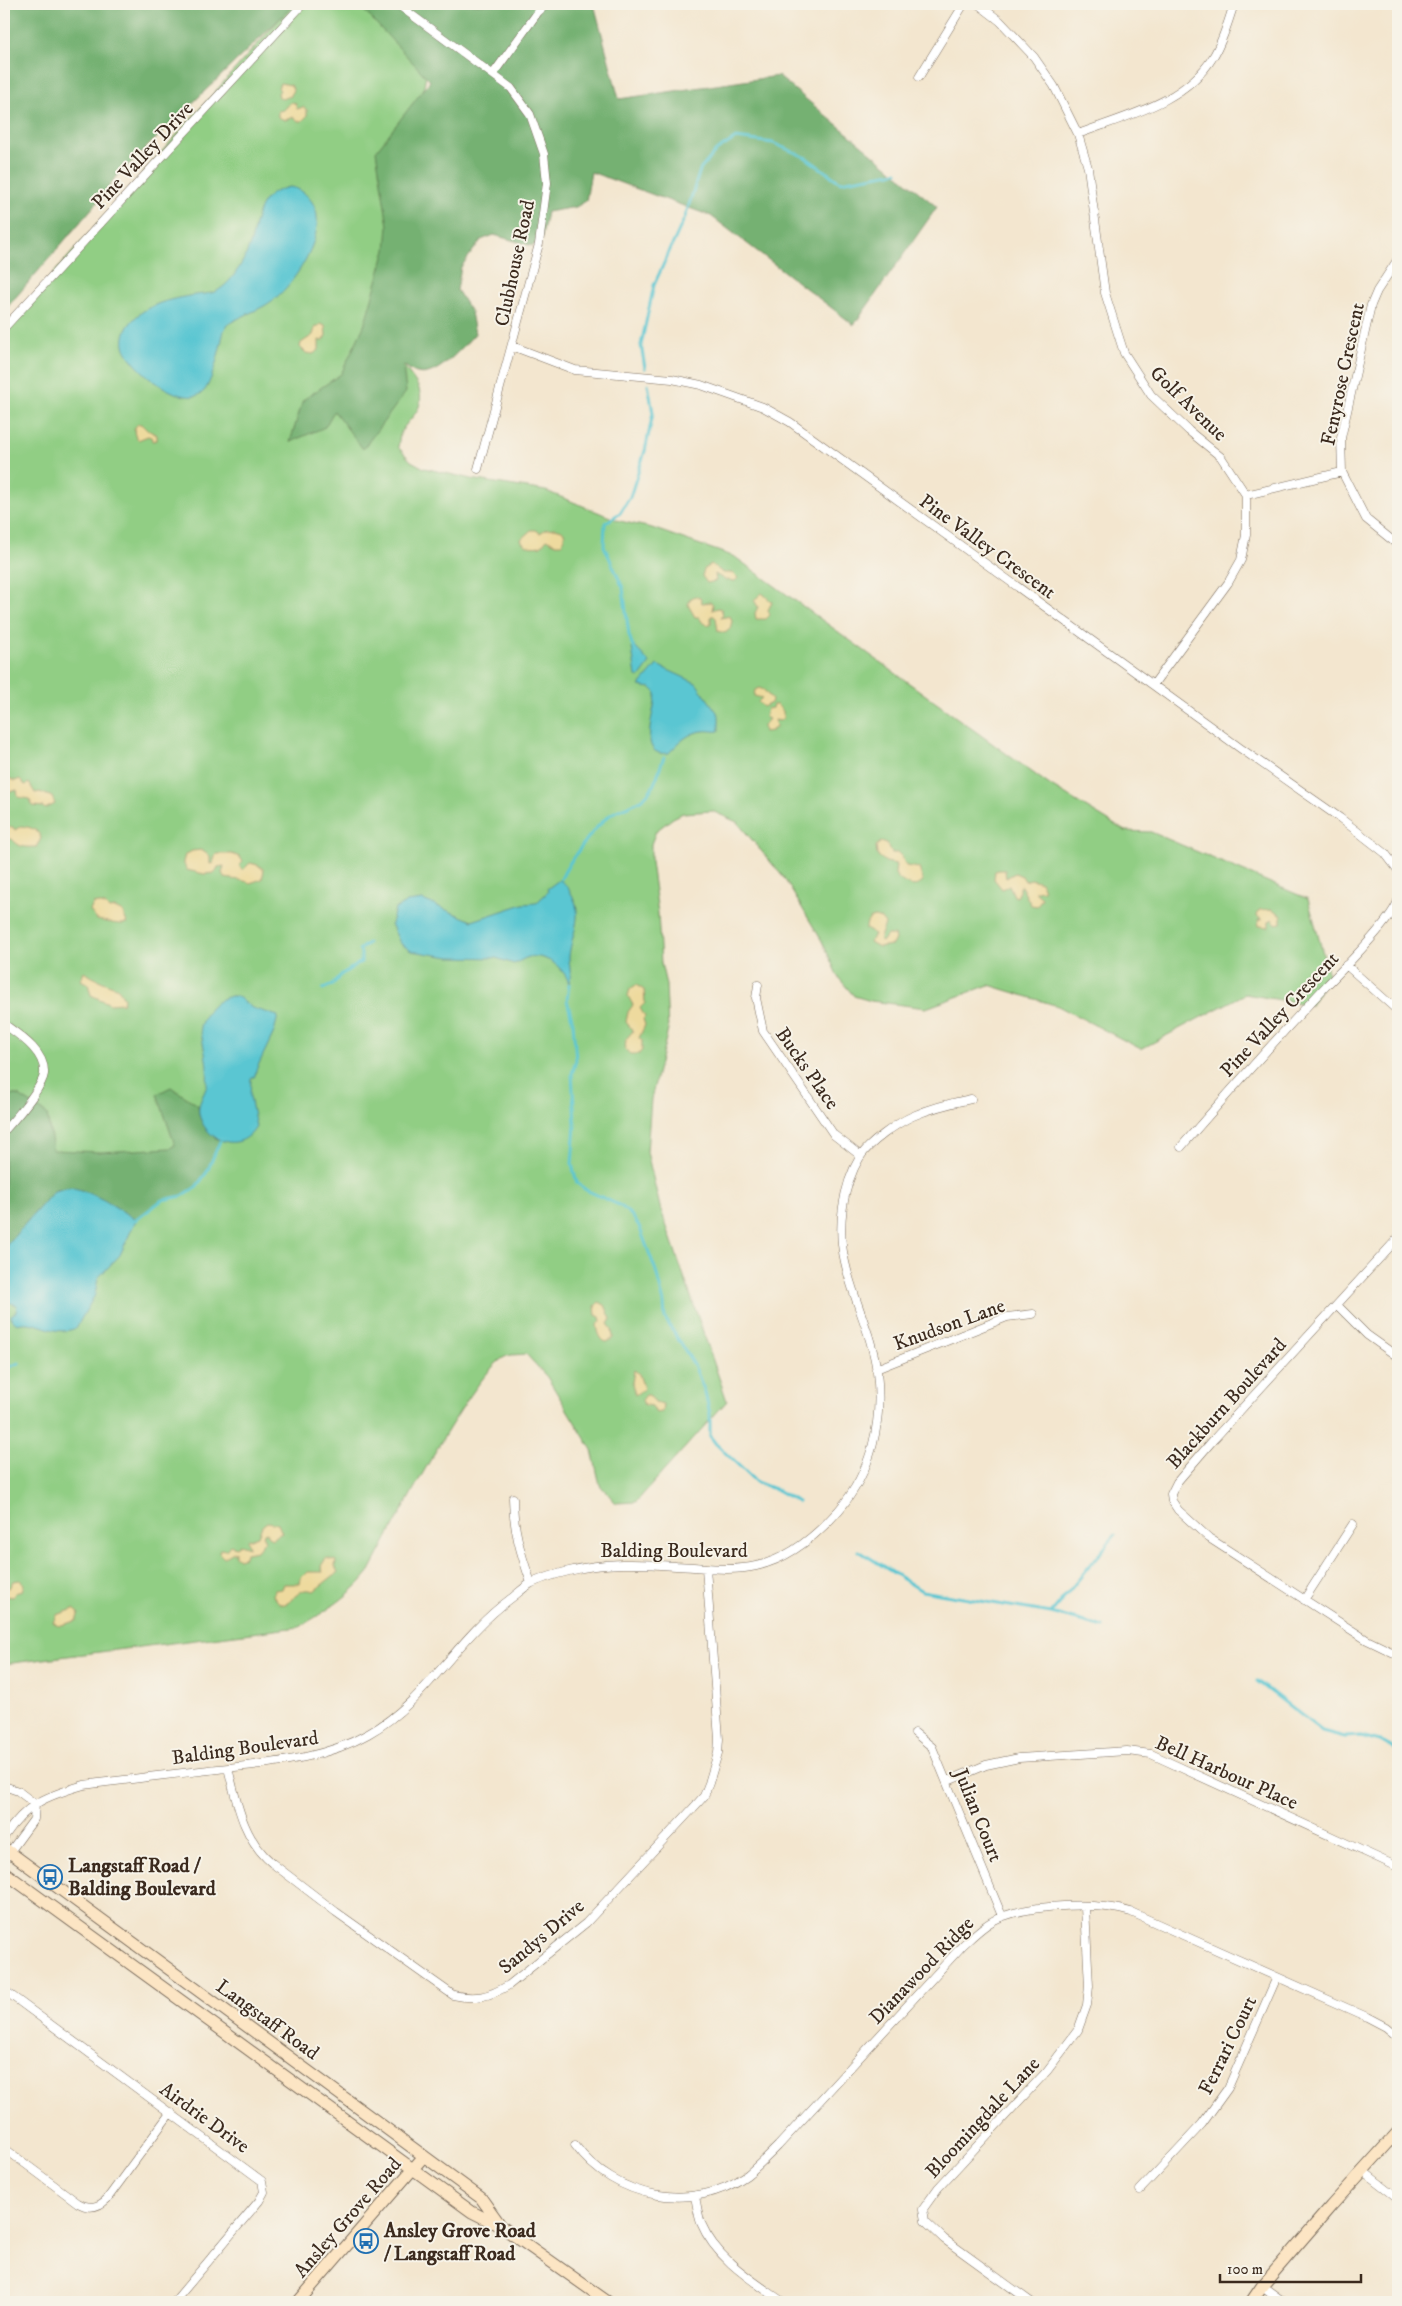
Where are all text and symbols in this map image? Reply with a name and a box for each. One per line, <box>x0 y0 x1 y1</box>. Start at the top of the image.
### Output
street label: Pine Valley Drive <box>87 97 199 215</box>
street label: Clubhouse Road <box>490 198 541 329</box>
street label: Fenyrose Crescent <box>1316 301 1371 448</box>
street label: Golf Avenue <box>1144 361 1232 447</box>
street label: Pine Valley Crescent <box>914 489 1060 605</box>
street label: Pine Valley Crescent <box>1215 947 1345 1083</box>
street label: Bucks Place <box>769 1023 844 1115</box>
street label: Knudson Lane <box>890 1294 1009 1357</box>
street label: Blackburn Boulevard <box>1162 1333 1292 1475</box>
street label: Balding Boulevard <box>600 1539 748 1564</box>
street label: Balding Boulevard <box>170 1726 320 1771</box>
street label: Bell Harbour Place <box>1151 1731 1302 1816</box>
street label: Julian Court <box>947 1764 1008 1866</box>
place label: Langstaff Road / Balding Boulevard <box>68 1854 217 1902</box>
bus stop icon: Langstaff Road / Balding Boulevard <box>37 1864 63 1890</box>
street label: Sandys Drive <box>494 1894 590 1980</box>
street label: Dianawood Ridge <box>864 1912 980 2030</box>
street label: Langstaff Road <box>211 1974 324 2066</box>
street label: Ferrari Court <box>1194 1992 1263 2099</box>
street label: Bloomingdale Lane <box>920 2052 1046 2184</box>
street label: Airdrie Drive <box>154 2077 254 2159</box>
street label: Ansley Grove Road <box>289 2153 407 2283</box>
place label: Ansley Grove Road / Langstaff Road <box>383 2219 537 2267</box>
bus stop icon: Ansley Grove Road / Langstaff Road <box>353 2228 379 2254</box>
scale bar <box>1220 2251 1361 2283</box>
text: 100 m <box>1227 2260 1263 2279</box>

